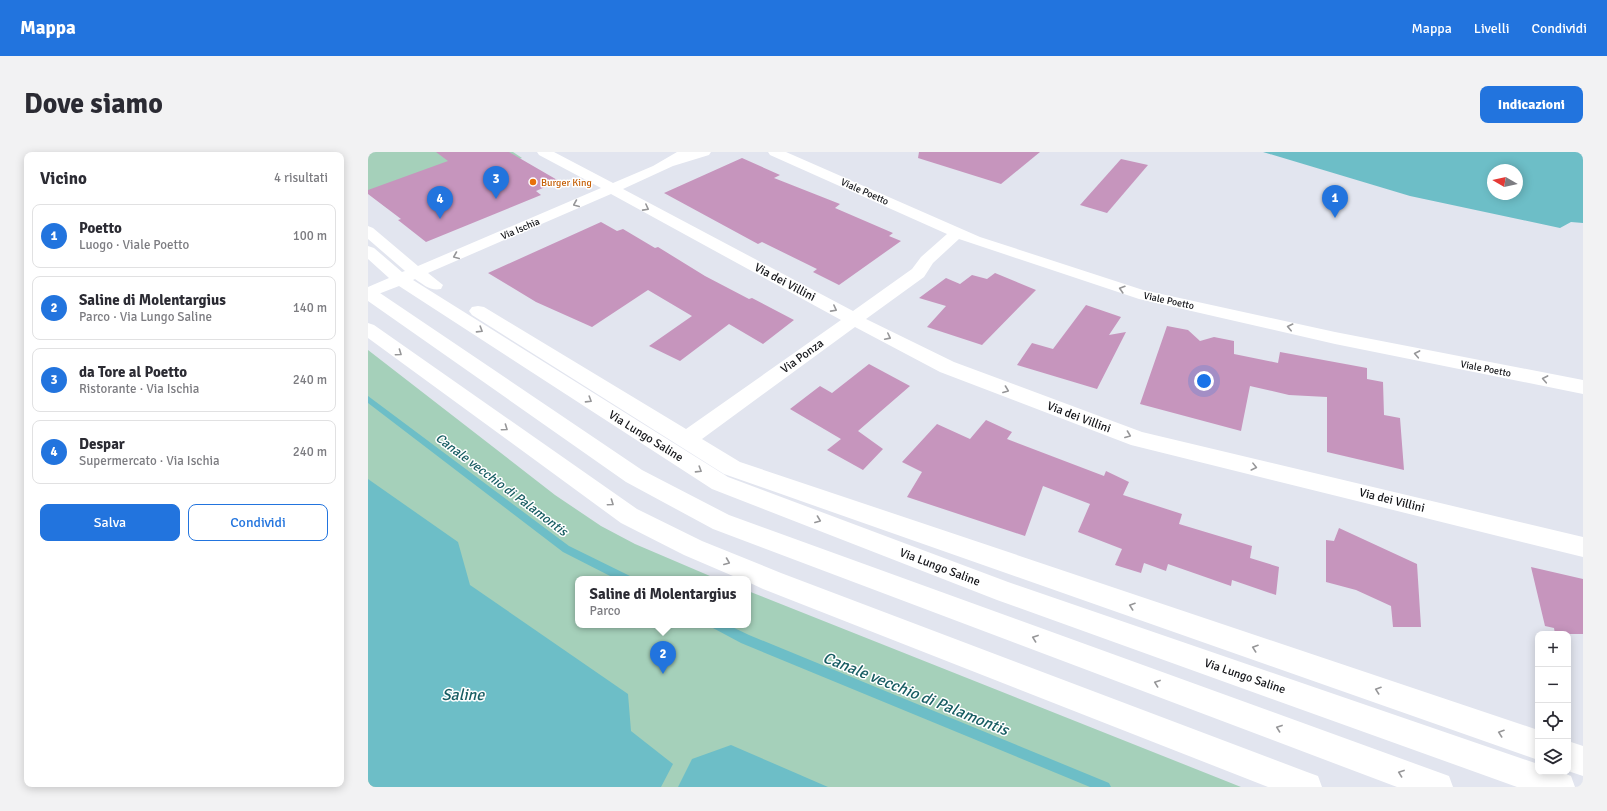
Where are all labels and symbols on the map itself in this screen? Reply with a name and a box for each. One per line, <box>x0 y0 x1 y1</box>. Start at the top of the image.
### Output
north arrow <box>1487 164 1523 200</box>
pin: 3 <box>483 166 509 199</box>
street label: Viale Poetto <box>839 176 890 208</box>
marker: Burger King <box>528 177 538 187</box>
place label: Burger King <box>541 177 592 189</box>
pin: 1 <box>1322 185 1348 218</box>
pin: 4 <box>427 186 453 219</box>
one-way arrow <box>572 200 579 208</box>
one-way arrow <box>642 203 649 210</box>
street label: Via Ischia <box>499 215 542 242</box>
one-way arrow <box>453 251 461 259</box>
street label: Via dei Villini <box>752 260 818 305</box>
one-way arrow <box>1119 285 1126 294</box>
street label: Viale Poetto <box>1142 290 1195 312</box>
one-way arrow <box>830 304 838 311</box>
one-way arrow <box>1287 324 1293 332</box>
one-way arrow <box>475 325 482 332</box>
one-way arrow <box>883 332 891 340</box>
street label: Via Ponza <box>778 336 827 377</box>
one-way arrow <box>395 348 402 355</box>
one-way arrow <box>1414 350 1420 359</box>
street label: Viale Poetto <box>1459 358 1512 380</box>
your location <box>1194 371 1214 391</box>
one-way arrow <box>1542 375 1548 384</box>
one-way arrow <box>1003 385 1010 393</box>
one-way arrow <box>585 395 592 402</box>
street label: Via dei Villini <box>1045 398 1113 437</box>
street label: Via Lungo Saline <box>606 407 686 465</box>
one-way arrow <box>501 423 508 430</box>
water label: Canale vecchio di Palamontis <box>432 430 572 540</box>
one-way arrow <box>1124 431 1131 439</box>
one-way arrow <box>1250 463 1257 471</box>
one-way arrow <box>695 465 702 472</box>
street label: Via dei Villini <box>1357 485 1426 516</box>
one-way arrow <box>607 498 614 505</box>
one-way arrow <box>815 516 822 524</box>
street label: Via Lungo Saline <box>897 545 982 590</box>
one-way arrow <box>722 557 730 565</box>
one-way arrow <box>1129 602 1136 611</box>
one-way arrow <box>1032 634 1039 642</box>
pin: 2 <box>650 641 676 674</box>
one-way arrow <box>1252 644 1259 653</box>
water label: Canale vecchio di Palamontis <box>820 648 1013 741</box>
street label: Via Lungo Saline <box>1202 656 1288 697</box>
one-way arrow <box>1154 679 1161 688</box>
water label: Saline <box>442 685 485 705</box>
one-way arrow <box>1375 687 1382 695</box>
one-way arrow <box>1276 725 1283 733</box>
one-way arrow <box>1498 729 1505 737</box>
one-way arrow <box>1398 770 1405 778</box>

